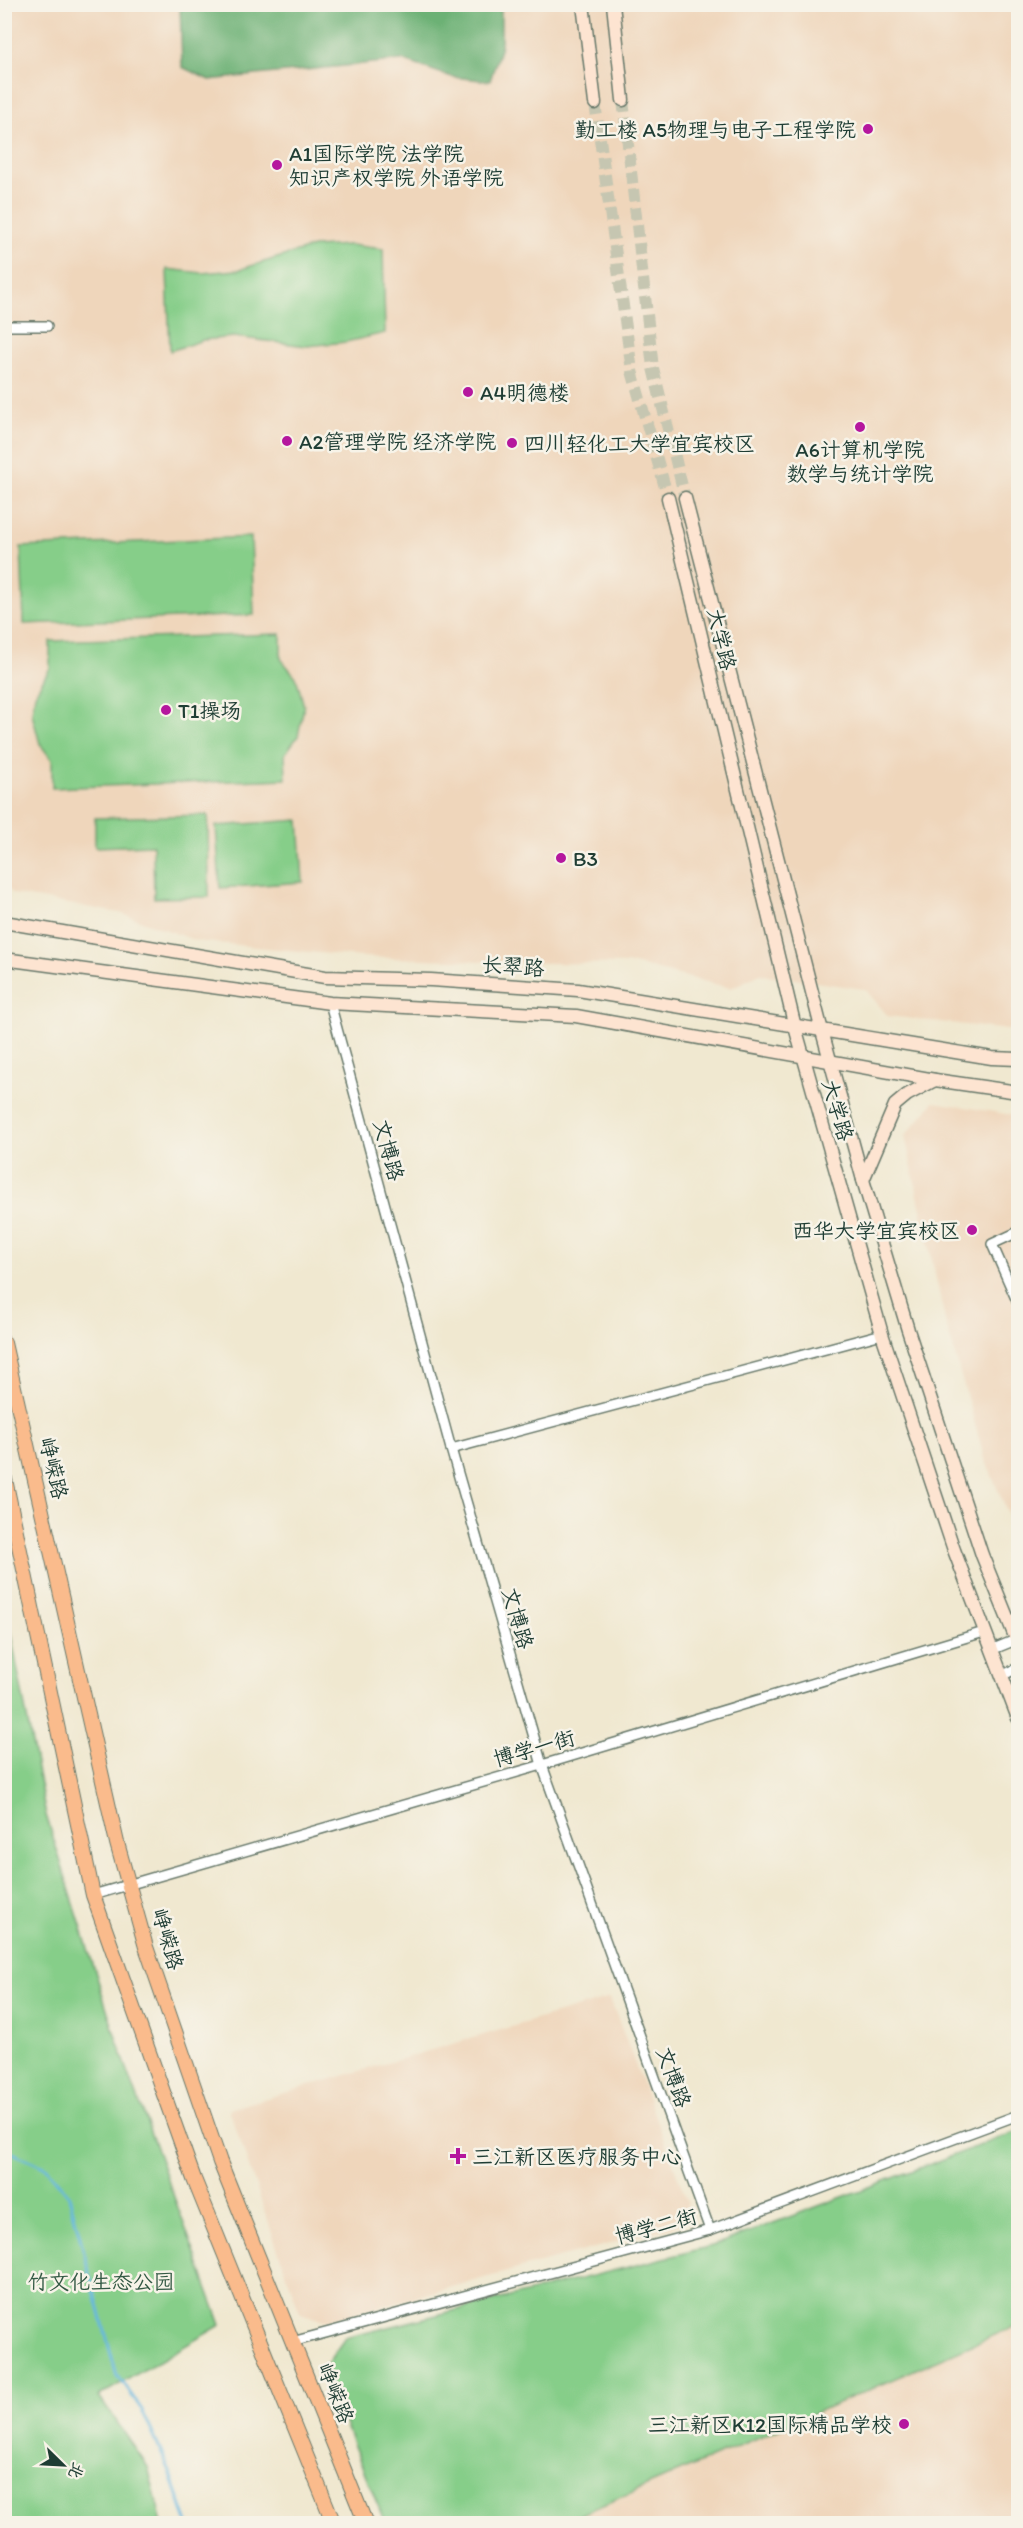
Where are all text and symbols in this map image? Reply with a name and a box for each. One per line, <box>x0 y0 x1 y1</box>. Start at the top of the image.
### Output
place label: 勤工楼 A5物理与电子工程学院 <box>575 117 856 142</box>
marker: 勤工楼 A5物理与电子工程学院 <box>861 122 875 136</box>
place label: A1国际学院 法学院 知识产权学院 外语学院 <box>289 141 504 190</box>
marker: A1国际学院 法学院 知识产权学院 外语学院 <box>270 158 284 172</box>
place label: A4明德楼 <box>480 380 569 405</box>
marker: A4明德楼 <box>461 385 475 399</box>
marker: A6计算机学院 数学与统计学院 <box>853 420 867 434</box>
place label: A2管理学院 经济学院 <box>299 429 496 454</box>
place label: 四川轻化工大学宜宾校区 <box>524 431 755 456</box>
marker: A2管理学院 经济学院 <box>280 434 294 448</box>
marker: 四川轻化工大学宜宾校区 <box>505 436 519 450</box>
place label: A6计算机学院 数学与统计学院 <box>787 437 934 486</box>
street label: 大学路 <box>703 605 741 673</box>
place label: T1操场 <box>178 698 242 723</box>
marker: T1操场 <box>159 703 173 717</box>
place label: B3 <box>573 846 598 871</box>
marker: B3 <box>554 851 568 865</box>
street label: 长翠路 <box>481 951 545 981</box>
street label: 大学路 <box>817 1076 859 1144</box>
street label: 文博路 <box>369 1116 409 1184</box>
place label: 西华大学宜宾校区 <box>792 1218 960 1243</box>
marker: 西华大学宜宾校区 <box>965 1223 979 1237</box>
street label: 峥嵘路 <box>35 1434 73 1502</box>
street label: 文博路 <box>497 1584 539 1652</box>
street label: 博学一街 <box>490 1724 578 1772</box>
street label: 峥嵘路 <box>147 1905 189 1973</box>
street label: 文博路 <box>651 2043 697 2111</box>
place label: 三江新区医疗服务中心 <box>472 2144 682 2169</box>
marker: 三江新区医疗服务中心 <box>449 2147 467 2165</box>
street label: 博学二街 <box>612 2203 700 2249</box>
park label: 竹文化生态公园 <box>28 2269 175 2294</box>
street label: 峥嵘路 <box>313 2359 359 2427</box>
place label: 三江新区K12国际精品学校 <box>648 2412 892 2437</box>
marker: 三江新区K12国际精品学校 <box>897 2417 911 2431</box>
north arrow <box>33 2435 93 2495</box>
text: 北 <box>64 2460 88 2482</box>

